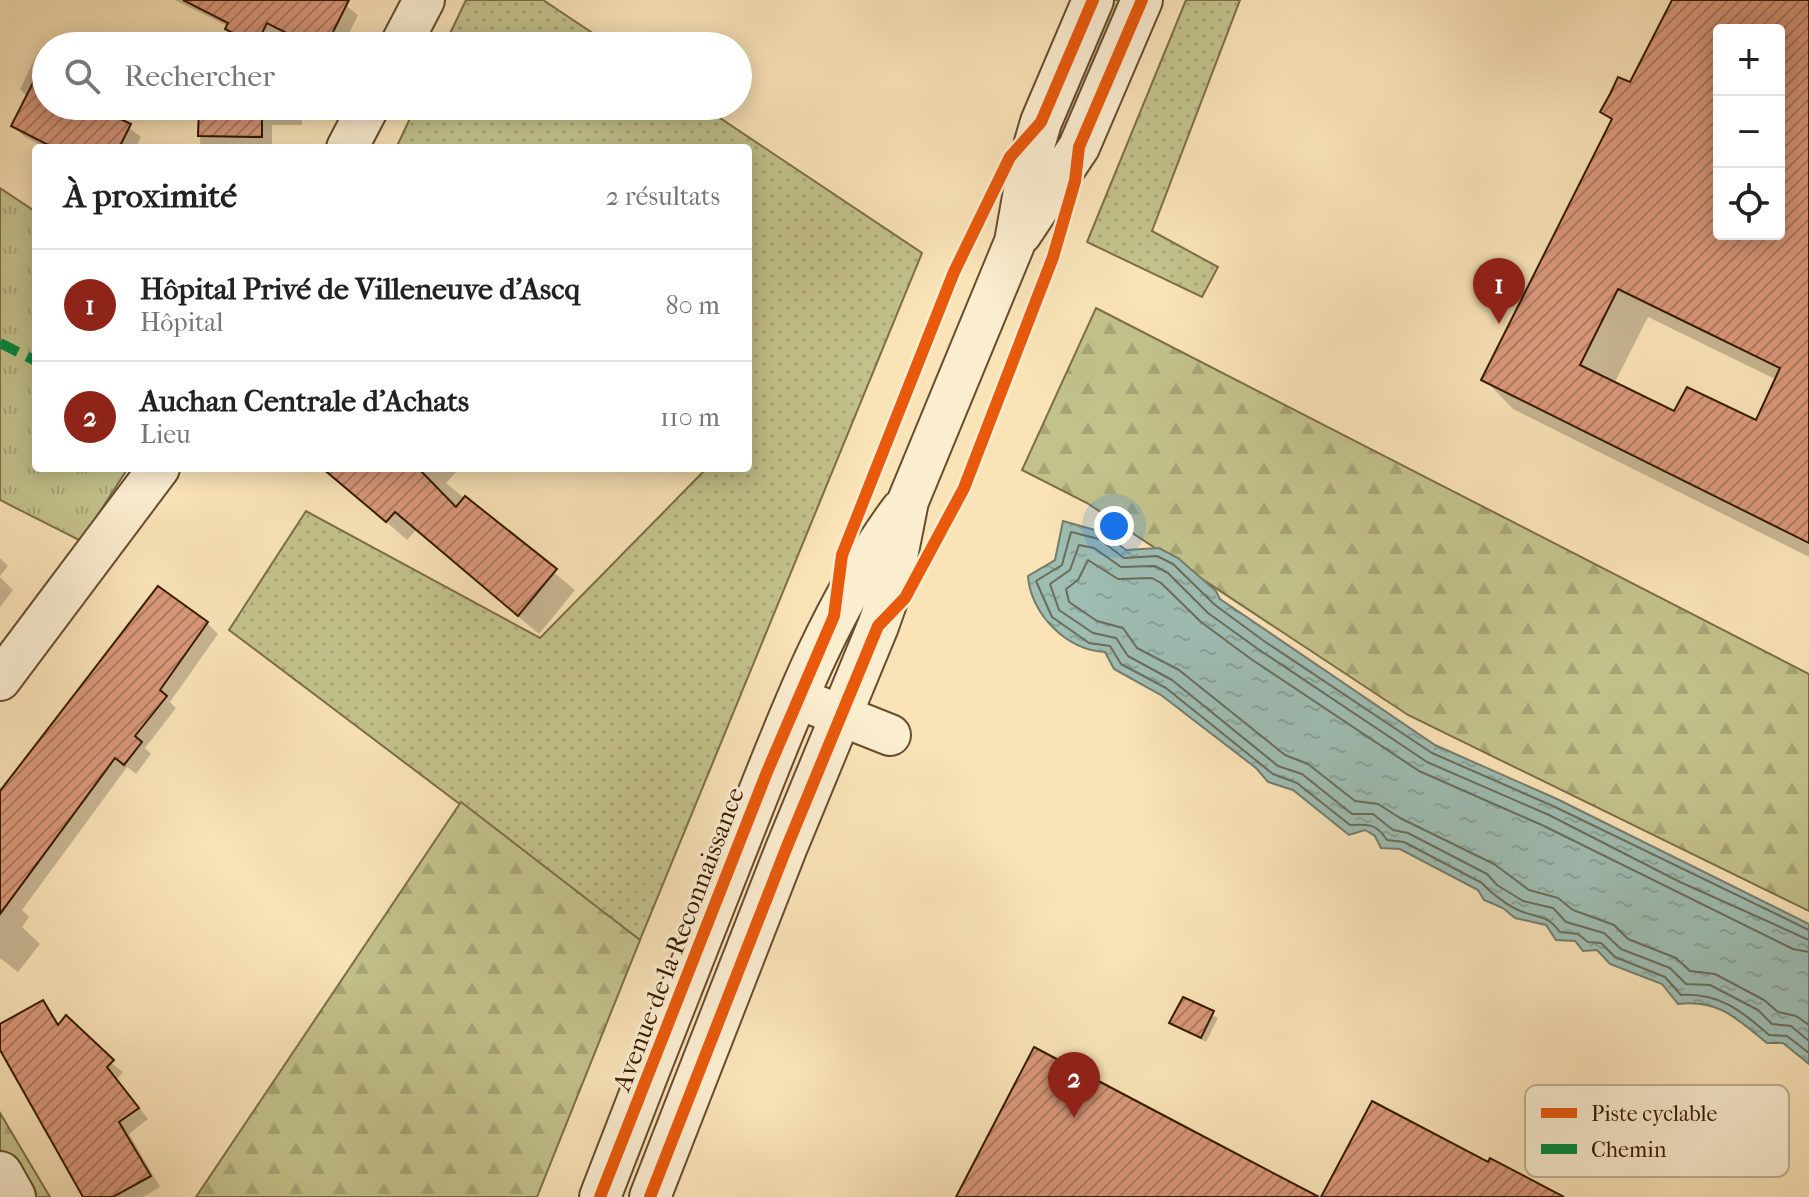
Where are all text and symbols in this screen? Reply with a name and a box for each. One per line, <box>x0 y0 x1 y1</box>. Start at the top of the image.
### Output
map controls <box>1713 24 1785 240</box>
button: + <box>1713 24 1785 96</box>
search box <box>32 32 752 120</box>
icon: search <box>60 54 104 98</box>
text: Rechercher <box>124 59 275 94</box>
button: − <box>1713 96 1785 168</box>
button: locate <box>1713 168 1785 240</box>
text: À proximité <box>64 176 237 216</box>
text: 2 résultats <box>606 181 720 212</box>
pin: 1 <box>1473 258 1525 324</box>
text: Hôpital Privé de Villeneuve d'Ascq <box>140 272 580 307</box>
text: 1 <box>85 290 95 321</box>
text: 80 m <box>665 290 720 321</box>
text: Hôpital <box>140 307 223 338</box>
text: Auchan Centrale d'Achats <box>140 384 469 419</box>
text: 2 <box>83 402 97 433</box>
text: 110 m <box>660 402 720 433</box>
text: Lieu <box>140 419 191 450</box>
your location <box>1094 506 1134 546</box>
street label: Avenue de la Reconnaissance <box>606 783 751 1097</box>
pin: 2 <box>1048 1052 1100 1118</box>
legend <box>1525 1085 1789 1177</box>
text: Piste cyclable <box>1591 1101 1717 1127</box>
text: Chemin <box>1591 1137 1667 1163</box>

